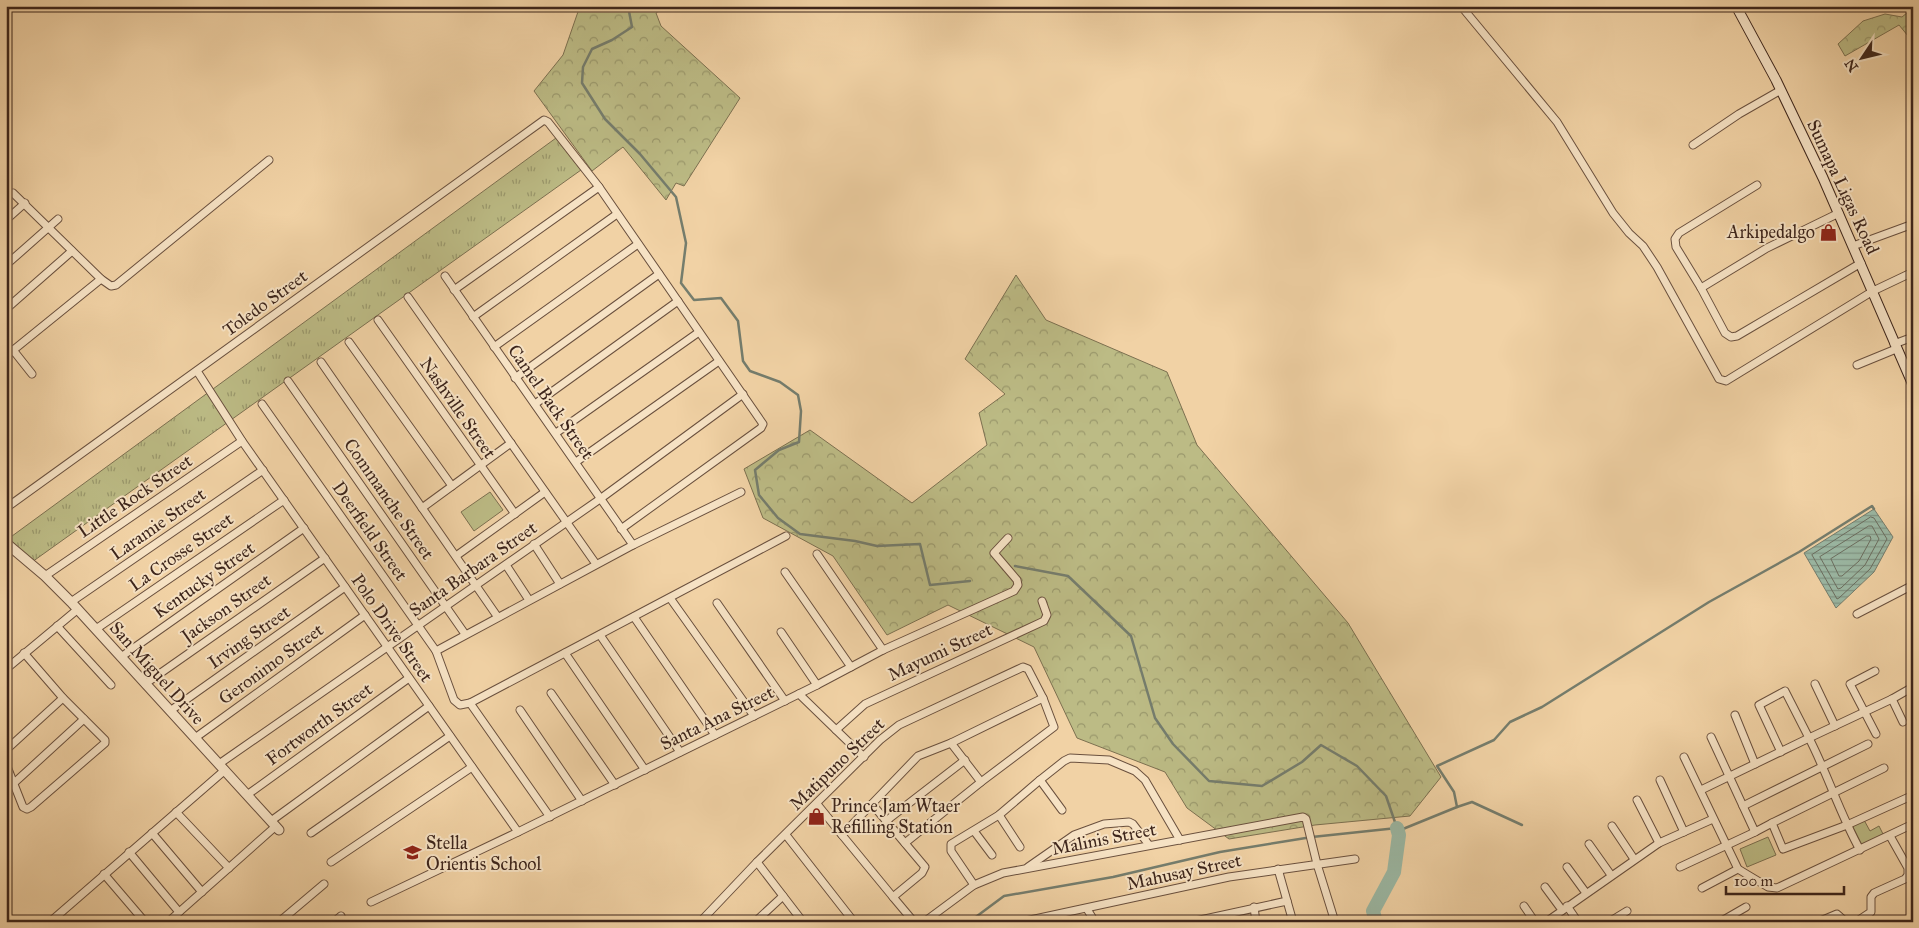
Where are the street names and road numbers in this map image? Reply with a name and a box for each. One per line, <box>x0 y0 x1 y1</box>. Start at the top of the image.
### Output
street label: Sumapa Ligas Road <box>1801 116 1884 258</box>
street label: Toledo Street <box>218 265 312 341</box>
street label: Camel Back Street <box>503 340 599 464</box>
street label: Nashville Street <box>415 353 501 463</box>
street label: Commanche Street <box>339 434 439 564</box>
street label: Little Rock Street <box>74 449 197 542</box>
street label: Deerfield Street <box>328 477 413 585</box>
street label: Laramie Street <box>106 483 210 565</box>
street label: La Crosse Street <box>125 508 238 596</box>
street label: Santa Barbara Street <box>405 516 542 621</box>
street label: Kentucky Street <box>149 537 259 623</box>
street label: Jackson Street <box>175 569 276 649</box>
street label: Polo Drive Street <box>347 570 438 687</box>
street label: Irving Street <box>204 600 295 674</box>
street label: San Miguel Drive <box>104 617 209 730</box>
street label: Geronimo Street <box>214 618 328 709</box>
street label: Mayumi Street <box>884 618 996 686</box>
street label: Fortworth Street <box>261 678 377 770</box>
street label: Santa Ana Street <box>657 681 778 755</box>
street label: Matipuno Street <box>785 713 890 815</box>
street label: Malinis Street <box>1050 818 1159 860</box>
street label: Mahusay Street <box>1125 849 1244 895</box>

